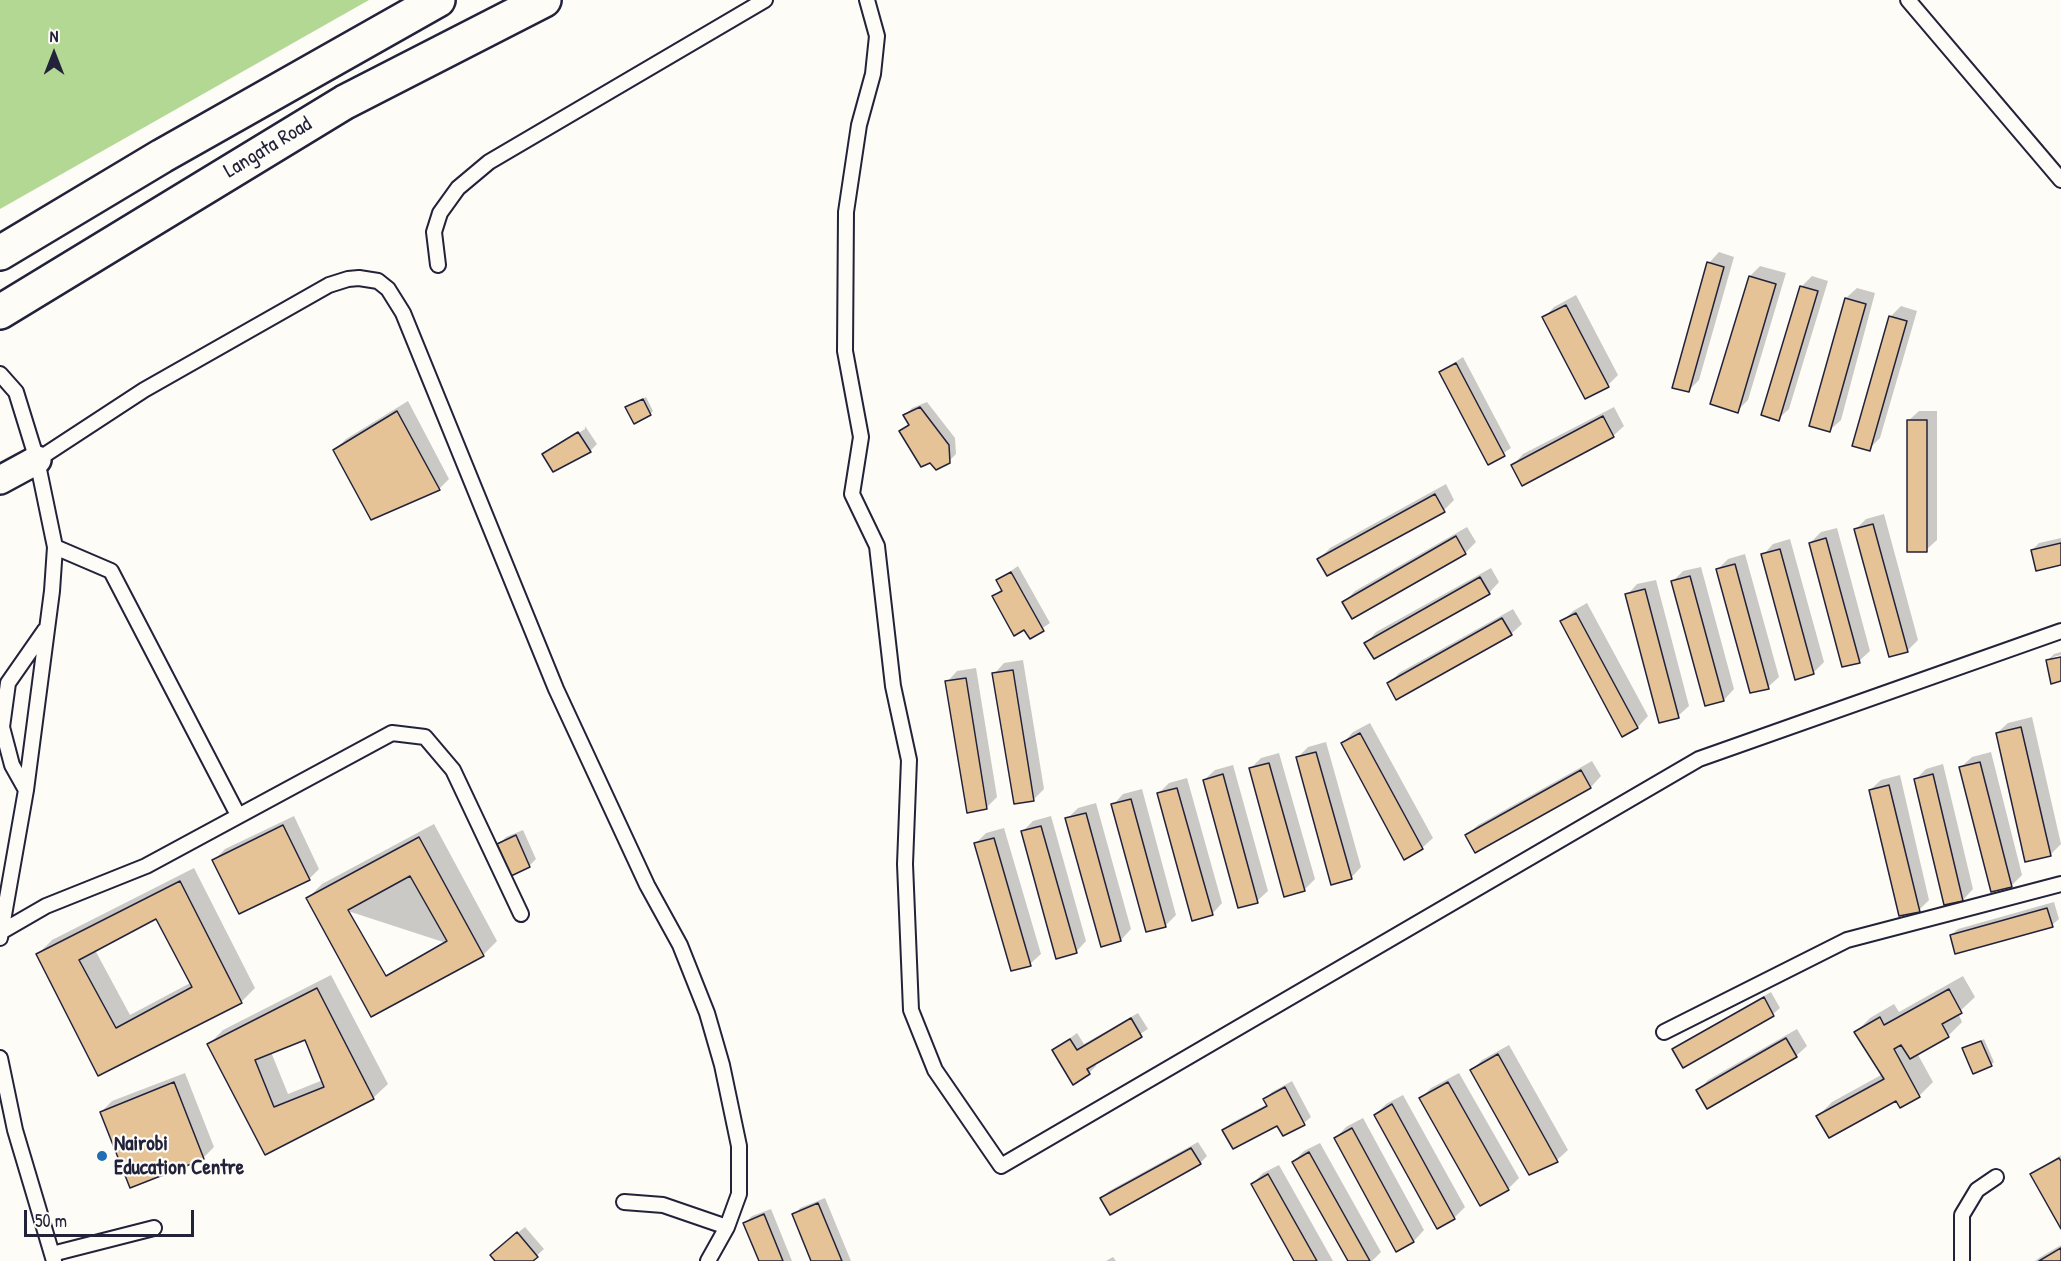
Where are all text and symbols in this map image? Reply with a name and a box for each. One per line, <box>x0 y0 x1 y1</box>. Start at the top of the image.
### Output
north arrow <box>24 24 84 84</box>
text: N <box>50 25 58 47</box>
street label: Langata Road <box>220 112 316 184</box>
place label: Nairobi Education Centre <box>114 1131 244 1181</box>
marker: Nairobi Education Centre <box>95 1149 109 1163</box>
scale bar <box>27 1198 196 1236</box>
text: 50 m <box>35 1208 67 1233</box>

